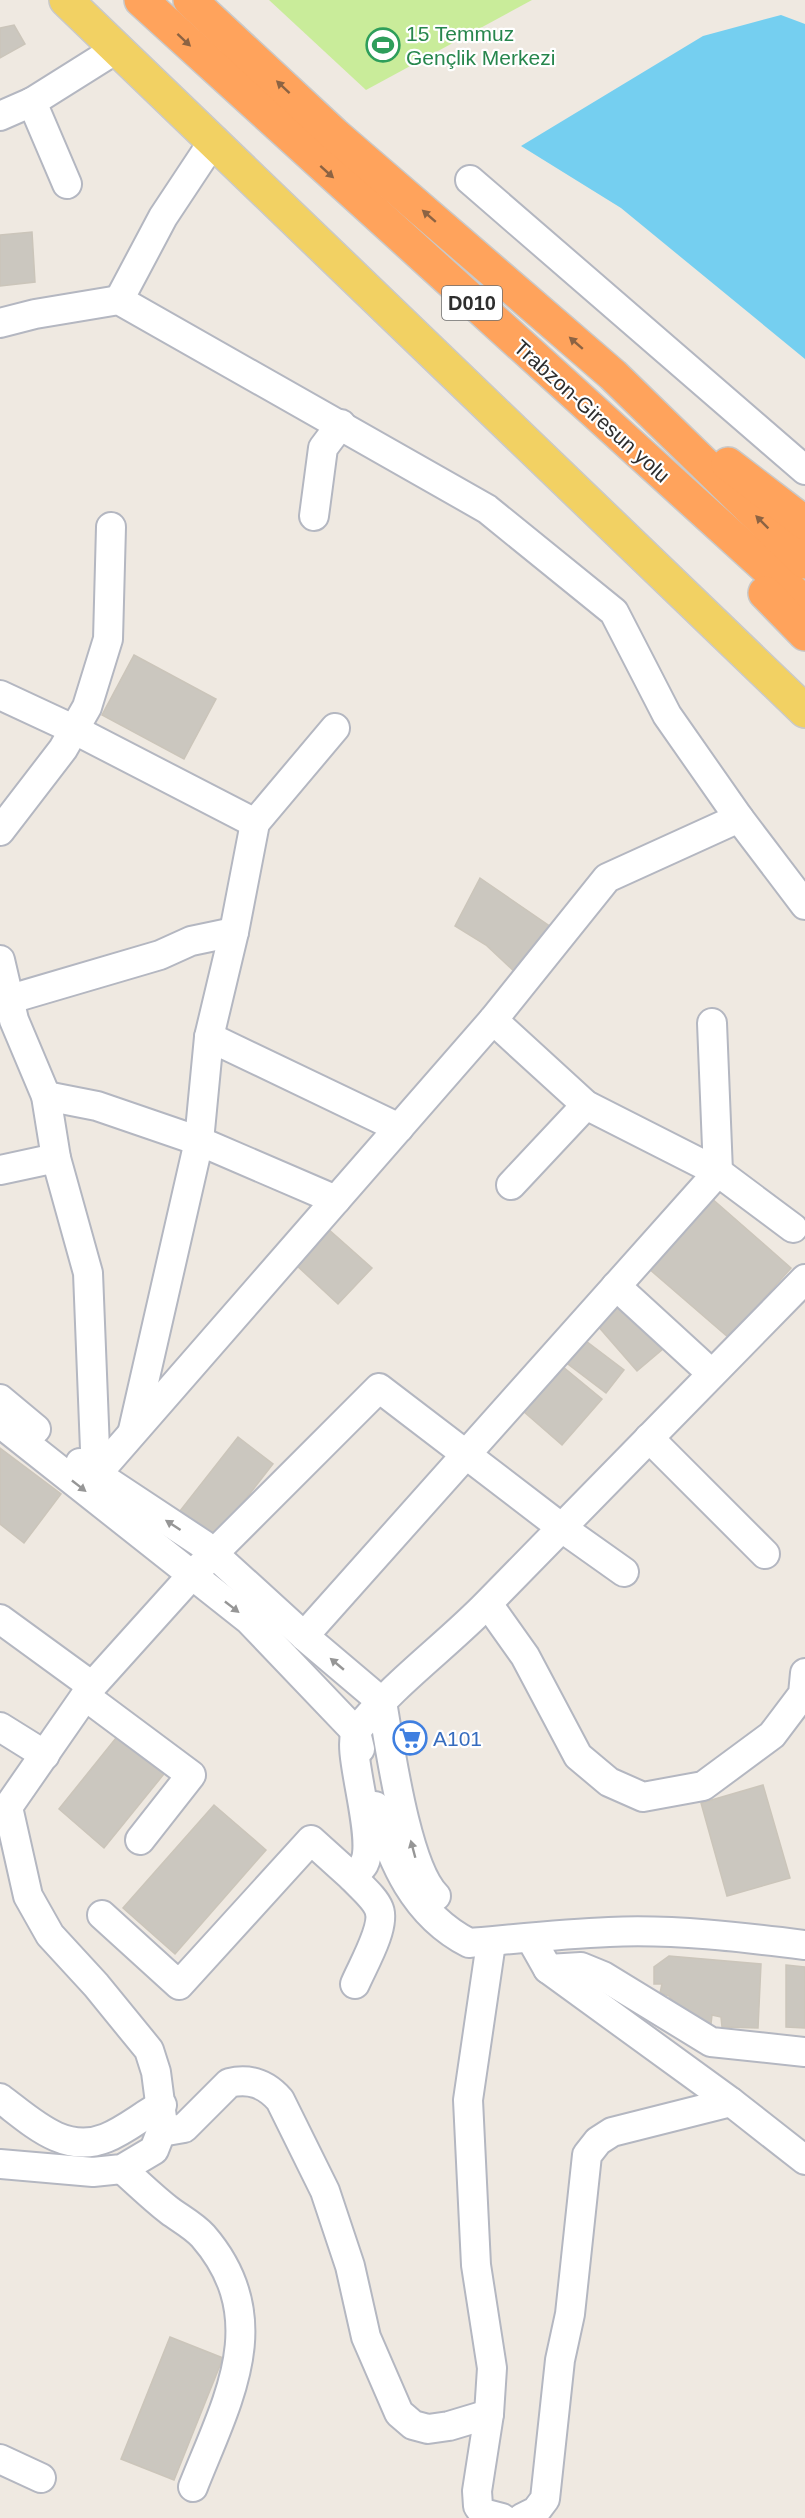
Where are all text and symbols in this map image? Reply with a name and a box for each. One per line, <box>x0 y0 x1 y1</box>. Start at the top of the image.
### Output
place label: 15 Temmuz Gençlik Merkezi <box>406 22 555 69</box>
sports icon: 15 Temmuz Gençlik Merkezi <box>365 27 401 63</box>
one-way arrow <box>176 33 191 47</box>
one-way arrow <box>275 80 290 94</box>
one-way arrow <box>319 165 334 178</box>
one-way arrow <box>422 210 437 223</box>
road number: D010 <box>442 286 502 320</box>
street label: Trabzon-Giresun yolu <box>510 335 674 487</box>
one-way arrow <box>569 337 584 350</box>
one-way arrow <box>756 516 770 530</box>
one-way arrow <box>71 1479 87 1492</box>
one-way arrow <box>165 1520 181 1531</box>
one-way arrow <box>224 1600 240 1613</box>
one-way arrow <box>329 1658 345 1671</box>
supermarket icon: A101 <box>392 1720 428 1756</box>
place label: A101 <box>433 1727 482 1750</box>
one-way arrow <box>408 1840 418 1858</box>

